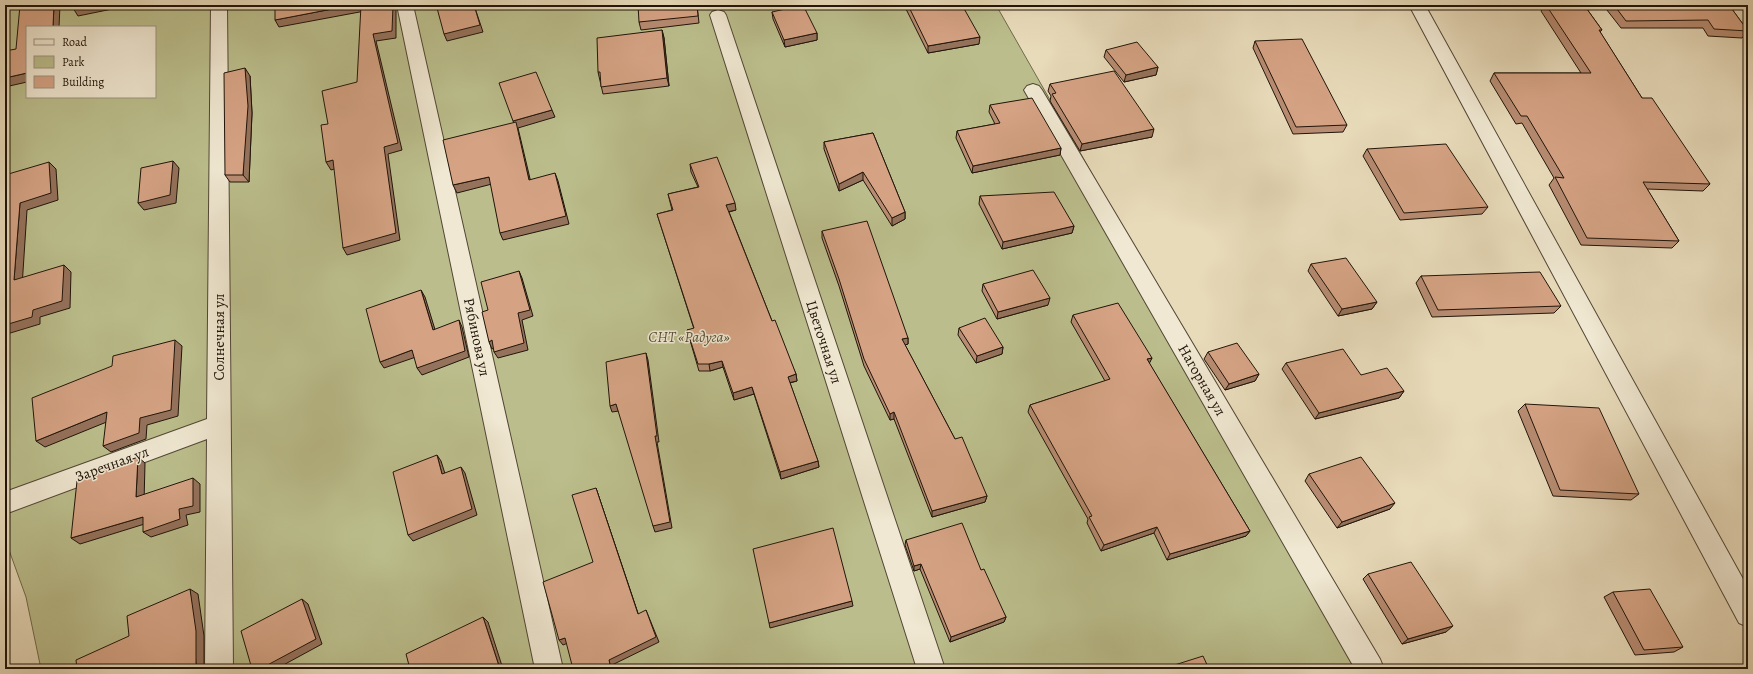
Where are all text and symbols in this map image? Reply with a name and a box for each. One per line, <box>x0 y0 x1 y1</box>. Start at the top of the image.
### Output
legend <box>26 26 156 98</box>
text: Road <box>62 34 88 50</box>
text: Park <box>62 54 85 70</box>
text: Building <box>62 74 104 90</box>
street label: Солнечная ул <box>209 293 229 381</box>
street label: Рябинова ул <box>459 296 495 378</box>
street label: Цветочная ул <box>801 298 847 386</box>
park label: СНТ «Радуга» <box>648 327 730 347</box>
street label: Нагорная ул <box>1173 340 1231 420</box>
street label: Заречная ул <box>72 441 152 487</box>

